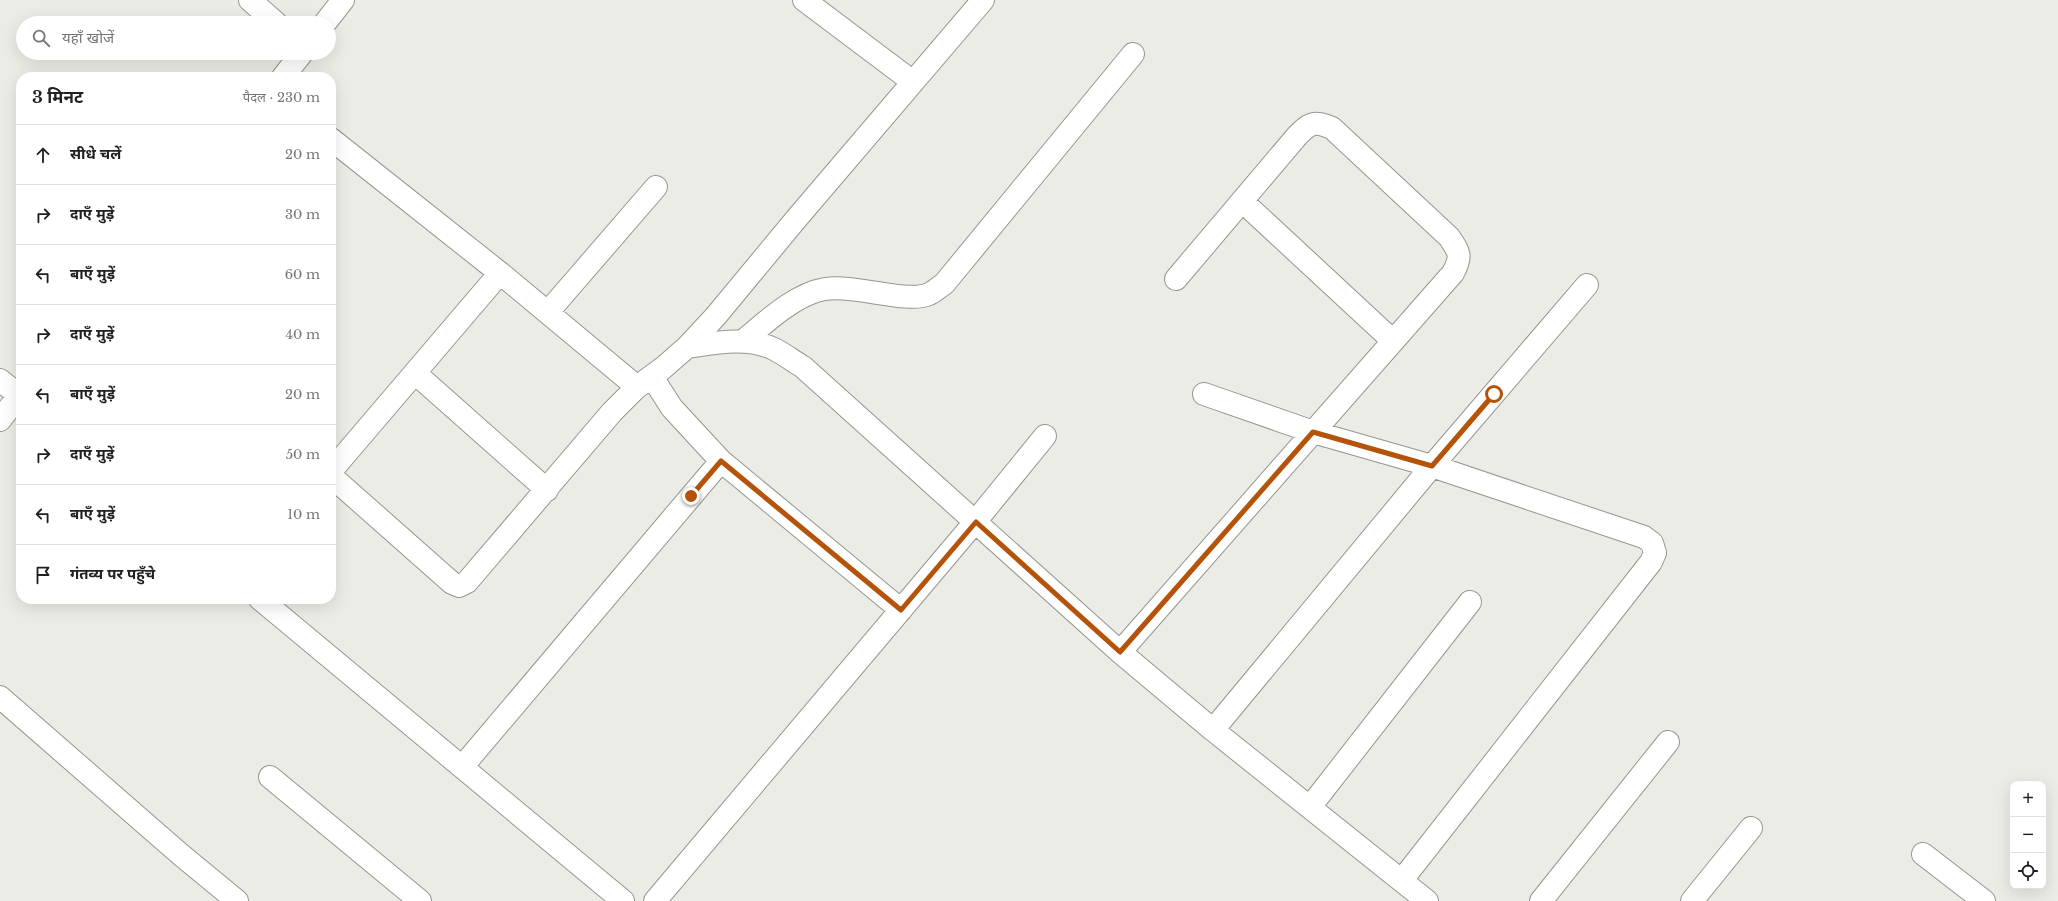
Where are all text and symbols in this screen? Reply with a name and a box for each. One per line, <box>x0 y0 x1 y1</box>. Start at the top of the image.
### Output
search box <box>16 16 336 60</box>
icon: search <box>30 27 52 49</box>
text: यहाँ खोजें <box>62 28 114 47</box>
text: 3 मिनट <box>32 87 83 108</box>
text: पैदल · 230 m <box>243 89 320 106</box>
icon: ahead <box>32 144 54 166</box>
text: सीधे चलें <box>70 144 121 163</box>
text: 20 m <box>285 146 320 163</box>
icon: right <box>32 204 54 226</box>
text: दाएँ मुड़ें <box>70 204 114 223</box>
text: 30 m <box>285 206 320 223</box>
icon: left <box>32 264 54 286</box>
text: बाएँ मुड़ें <box>70 264 115 283</box>
text: 60 m <box>285 266 320 283</box>
icon: right <box>32 324 54 346</box>
text: दाएँ मुड़ें <box>70 324 114 343</box>
text: 40 m <box>285 326 320 343</box>
icon: left <box>32 384 54 406</box>
text: बाएँ मुड़ें <box>70 384 115 403</box>
route start <box>1485 385 1503 403</box>
text: 20 m <box>285 386 320 403</box>
icon: right <box>32 444 54 466</box>
text: दाएँ मुड़ें <box>70 444 114 463</box>
text: 50 m <box>286 446 320 463</box>
route end <box>682 487 700 505</box>
icon: left <box>32 504 54 526</box>
text: बाएँ मुड़ें <box>70 504 115 523</box>
text: 10 m <box>287 506 320 523</box>
icon: arrive <box>32 564 54 586</box>
text: गंतव्य पर पहुँचे <box>70 564 155 583</box>
map controls <box>2010 781 2046 889</box>
button: + <box>2010 781 2046 817</box>
button: − <box>2010 817 2046 853</box>
button: locate <box>2010 853 2046 889</box>

